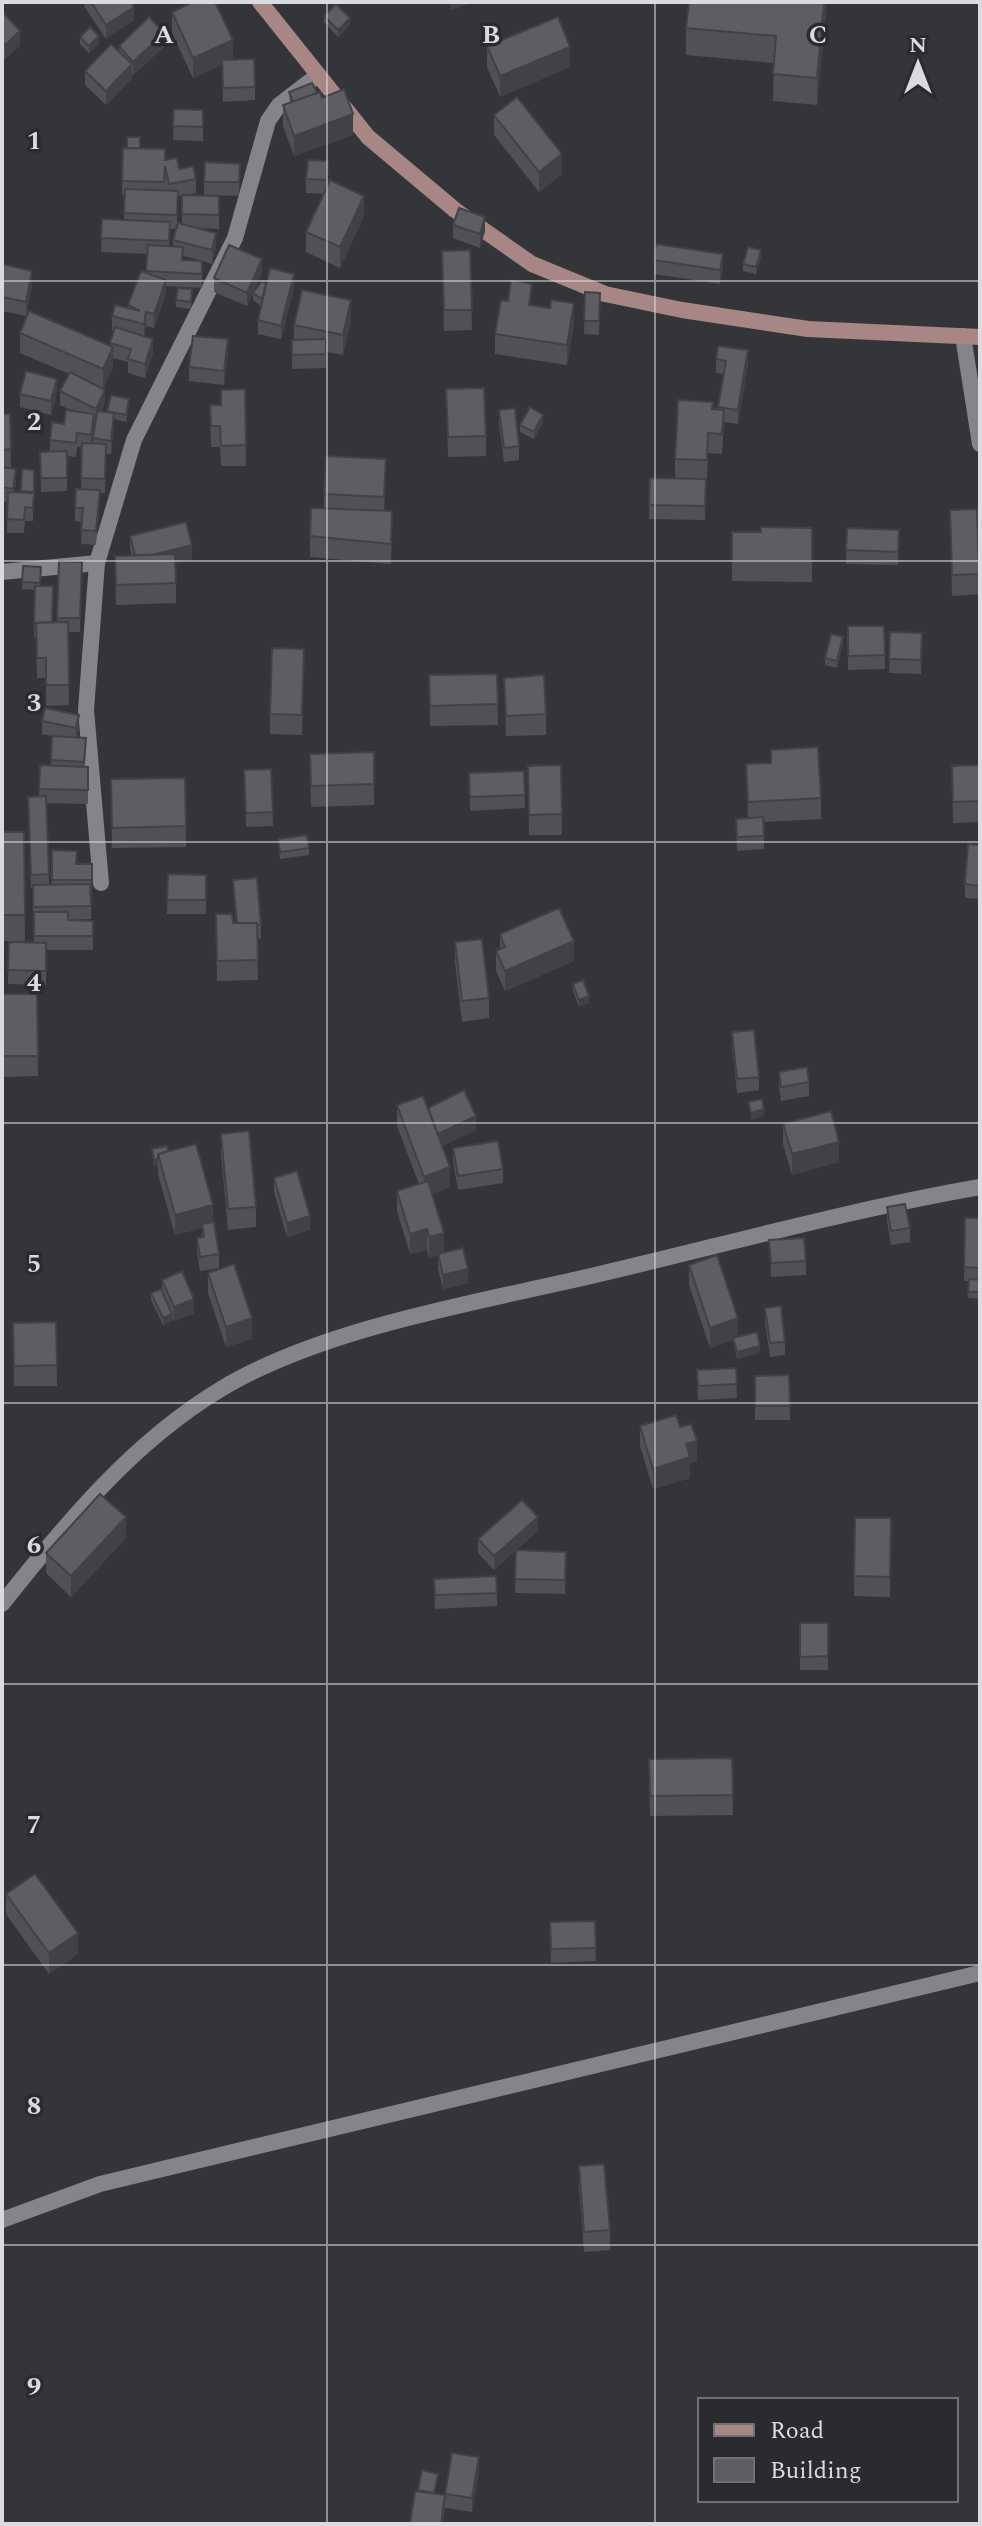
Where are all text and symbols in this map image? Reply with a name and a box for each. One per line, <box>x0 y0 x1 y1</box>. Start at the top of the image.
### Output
text: A <box>154 15 174 55</box>
text: B <box>482 15 500 55</box>
text: C <box>809 15 827 55</box>
north arrow <box>878 24 958 104</box>
text: N <box>909 29 927 62</box>
text: 1 <box>27 121 41 161</box>
text: 2 <box>27 402 41 442</box>
text: 3 <box>27 683 41 723</box>
text: 4 <box>27 963 42 1003</box>
text: 5 <box>27 1244 41 1284</box>
text: 6 <box>27 1525 41 1565</box>
text: 7 <box>27 1805 41 1845</box>
text: 8 <box>27 2086 41 2126</box>
text: 9 <box>27 2367 41 2407</box>
legend <box>698 2398 958 2502</box>
text: Road <box>770 2413 824 2449</box>
text: Building <box>770 2453 862 2489</box>

